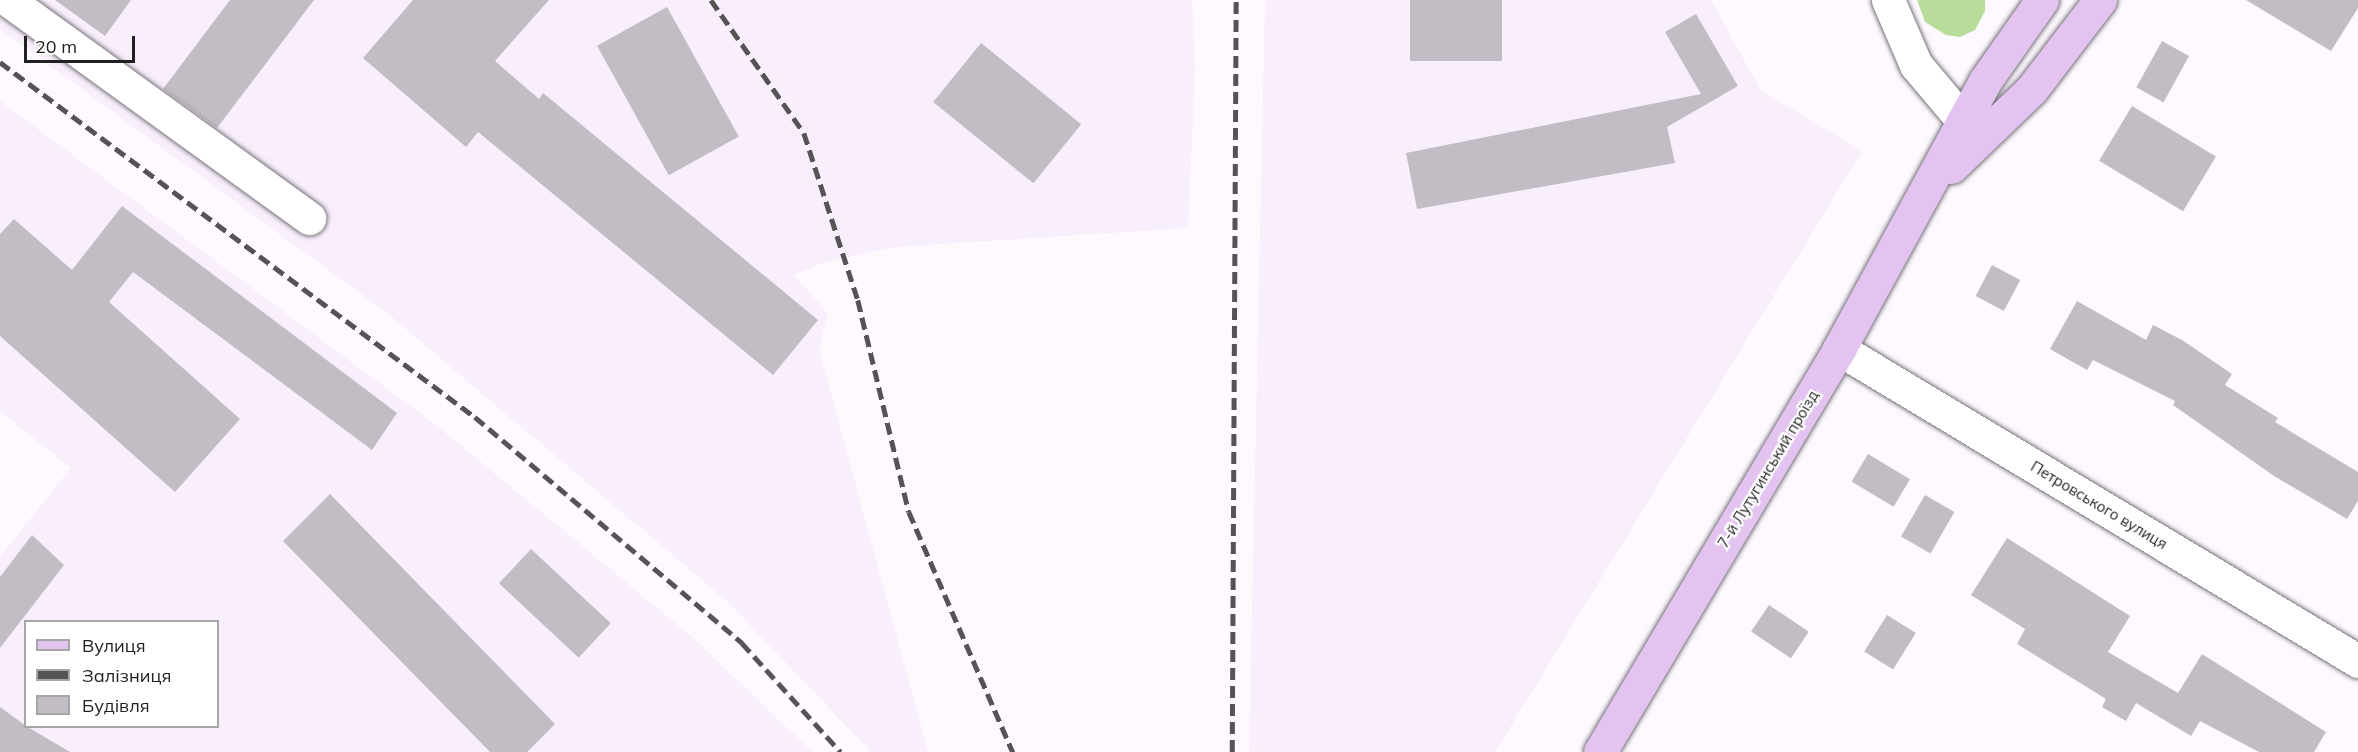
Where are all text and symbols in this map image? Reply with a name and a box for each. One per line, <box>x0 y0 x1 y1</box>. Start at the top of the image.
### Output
scale bar <box>27 24 138 62</box>
text: 20 m <box>35 35 77 58</box>
street label: 7-й Лутугинський проїзд <box>1714 387 1822 551</box>
street label: Петровського вулиця <box>2028 457 2170 553</box>
legend <box>24 620 219 728</box>
text: Вулиця <box>82 634 146 657</box>
text: Залізниця <box>82 664 171 687</box>
text: Будівля <box>82 694 150 717</box>

